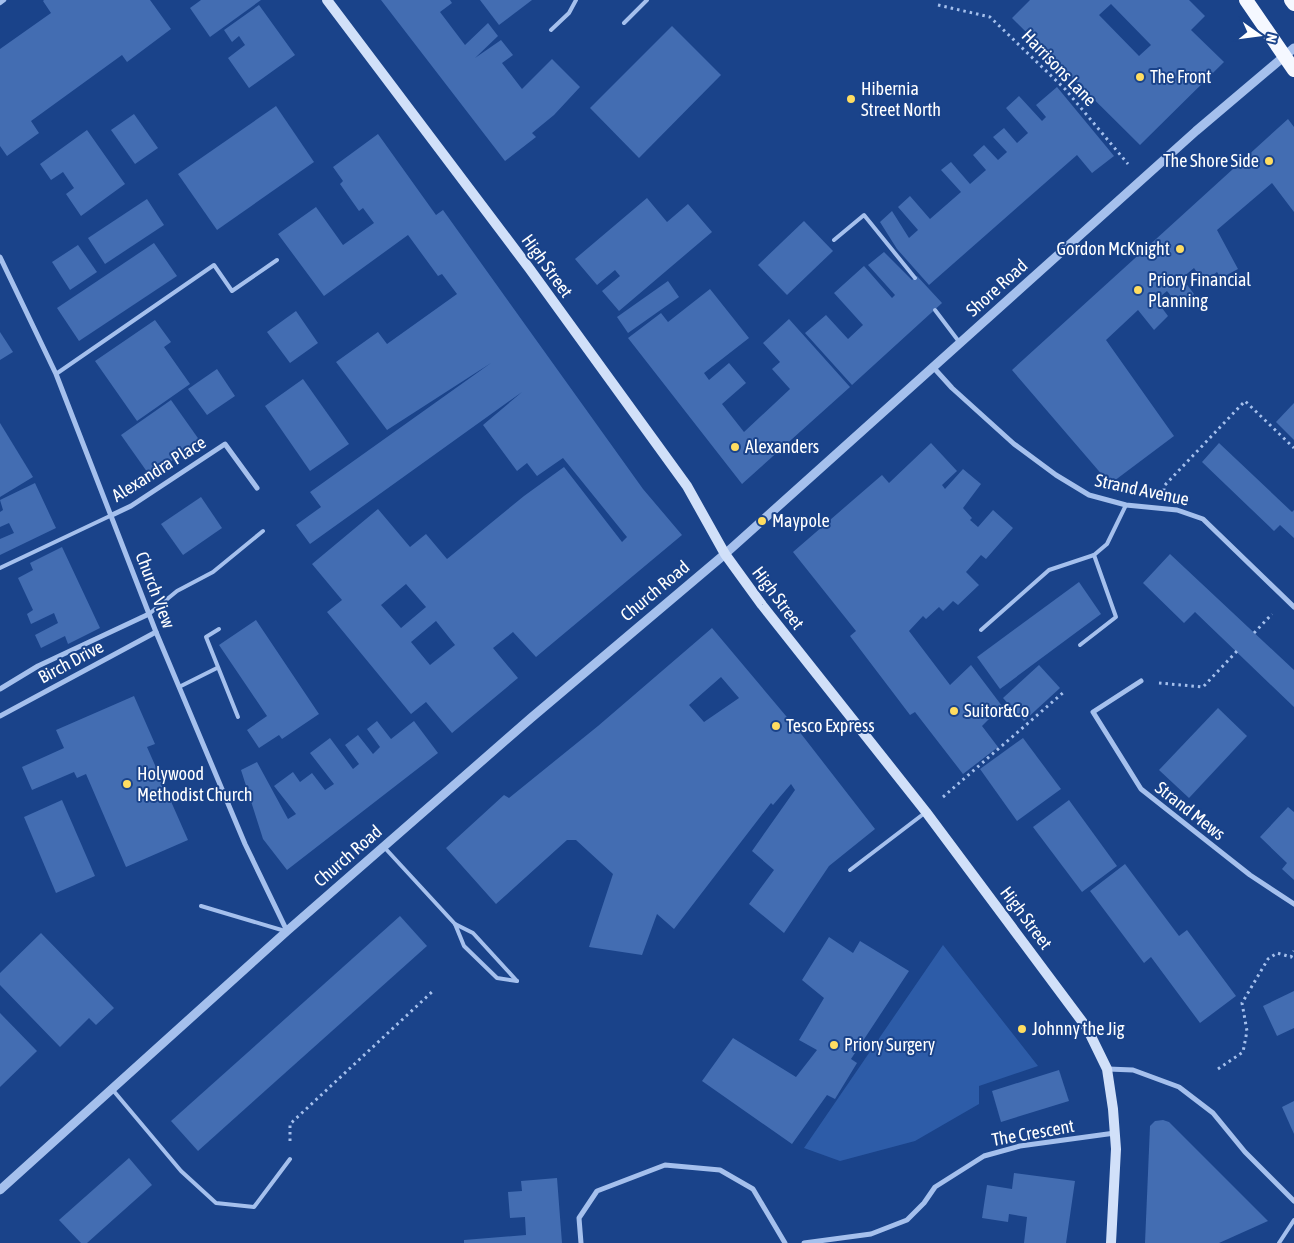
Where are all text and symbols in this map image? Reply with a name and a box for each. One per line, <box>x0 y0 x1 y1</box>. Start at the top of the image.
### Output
north arrow <box>1234 10 1284 60</box>
street label: Harrisons Lane <box>1018 25 1101 110</box>
text: N <box>1263 32 1280 44</box>
place label: The Front <box>1150 66 1212 87</box>
marker: The Front <box>1134 71 1146 83</box>
place label: Hibernia Street North <box>861 78 941 120</box>
marker: Hibernia Street North <box>845 93 857 105</box>
place label: The Shore Side <box>1163 150 1259 171</box>
marker: The Shore Side <box>1263 155 1275 167</box>
street label: High Street <box>517 230 577 301</box>
place label: Gordon McKnight <box>1056 238 1170 259</box>
marker: Gordon McKnight <box>1174 243 1186 255</box>
street label: Shore Road <box>962 255 1032 321</box>
place label: Priory Financial Planning <box>1148 269 1251 311</box>
marker: Priory Financial Planning <box>1132 284 1144 296</box>
street label: Alexandra Place <box>108 431 210 506</box>
place label: Alexanders <box>745 436 819 457</box>
marker: Alexanders <box>729 441 741 453</box>
street label: Strand Avenue <box>1093 469 1191 510</box>
place label: Maypole <box>772 510 830 531</box>
marker: Maypole <box>756 515 768 527</box>
street label: Church View <box>131 549 180 631</box>
street label: Church Road <box>616 556 693 625</box>
street label: High Street <box>748 562 809 633</box>
street label: Birch Drive <box>35 636 107 687</box>
place label: Suitor&Co <box>964 700 1029 721</box>
marker: Suitor&Co <box>948 705 960 717</box>
place label: Tesco Express <box>786 715 875 736</box>
marker: Tesco Express <box>770 720 782 732</box>
place label: Holywood Methodist Church <box>137 763 253 805</box>
street label: Strand Mews <box>1151 777 1229 844</box>
marker: Holywood Methodist Church <box>121 778 133 790</box>
street label: Church Road <box>309 820 386 891</box>
street label: High Street <box>996 882 1057 953</box>
place label: Johnny the Jig <box>1032 1018 1125 1039</box>
marker: Johnny the Jig <box>1016 1023 1028 1035</box>
place label: Priory Surgery <box>844 1034 935 1055</box>
marker: Priory Surgery <box>828 1039 840 1051</box>
street label: The Crescent <box>990 1115 1076 1150</box>

